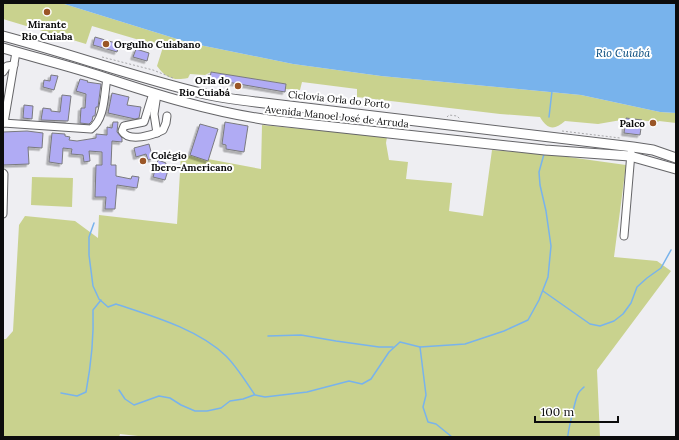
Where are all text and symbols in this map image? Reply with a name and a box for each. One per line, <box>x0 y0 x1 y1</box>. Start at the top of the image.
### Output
marker: Mirante Rio Cuiaba <box>42 7 52 17</box>
place label: Mirante Rio Cuiaba <box>22 18 73 43</box>
place label: Orgulho Cuiabano <box>114 38 201 51</box>
marker: Orgulho Cuiabano <box>101 39 111 49</box>
water label: Rio Cuiabá <box>596 46 651 60</box>
place label: Orla do Rio Cuiabá <box>179 74 231 99</box>
marker: Orla do Rio Cuiabá <box>233 81 243 91</box>
street label: Ciclovia Orla do Porto <box>287 88 391 111</box>
street label: Avenida Manoel José de Arruda <box>263 102 409 131</box>
place label: Palco <box>620 117 645 130</box>
marker: Palco <box>648 118 658 128</box>
place label: Colégio Ibero-Americano <box>151 149 233 174</box>
marker: Colégio Ibero-Americano <box>138 156 148 166</box>
scale bar <box>535 398 618 424</box>
text: 100 m <box>541 404 574 419</box>

